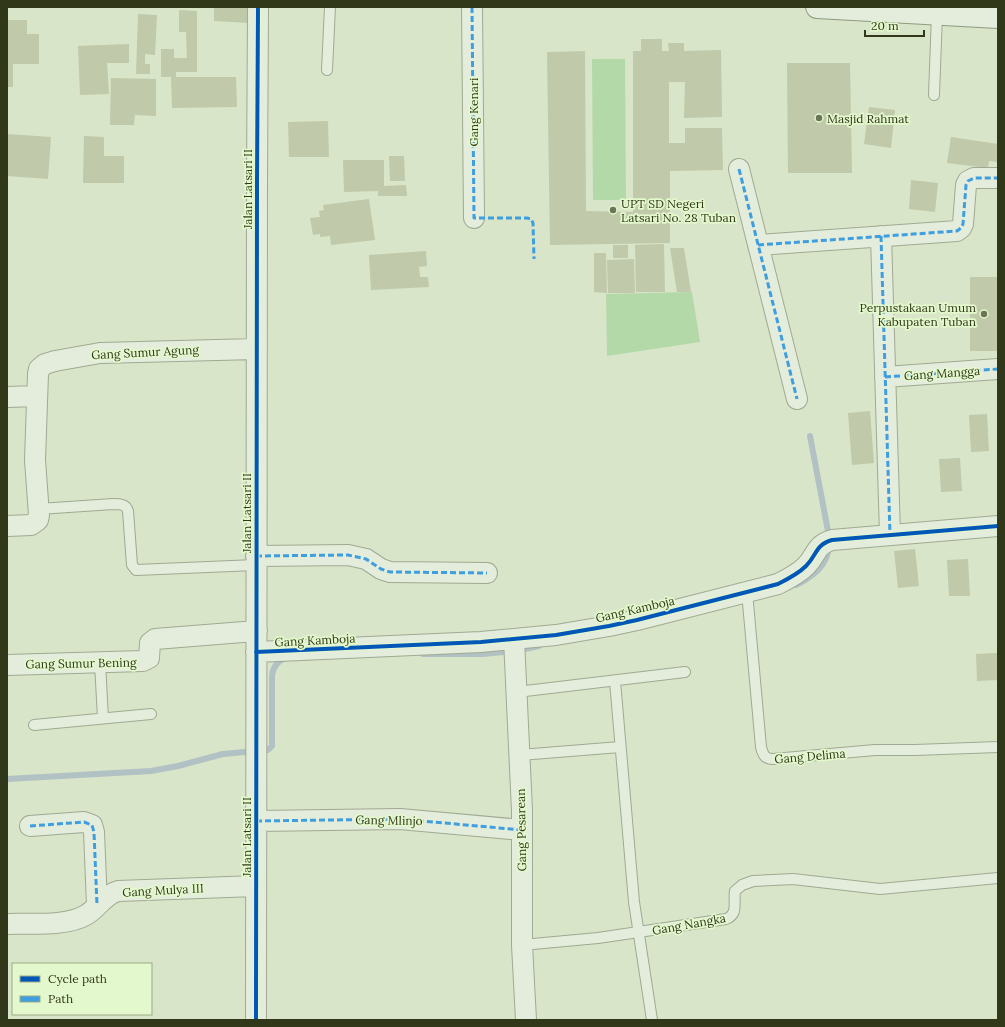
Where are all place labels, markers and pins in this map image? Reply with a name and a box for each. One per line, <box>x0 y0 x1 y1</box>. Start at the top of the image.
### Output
place label: Masjid Rahmat <box>827 111 909 126</box>
marker: Masjid Rahmat <box>814 113 824 123</box>
place label: UPT SD Negeri Latsari No. 28 Tuban <box>621 196 736 225</box>
marker: UPT SD Negeri Latsari No. 28 Tuban <box>608 205 618 215</box>
place label: Perpustakaan Umum Kabupaten Tuban <box>860 300 976 329</box>
marker: Perpustakaan Umum Kabupaten Tuban <box>979 309 989 319</box>

